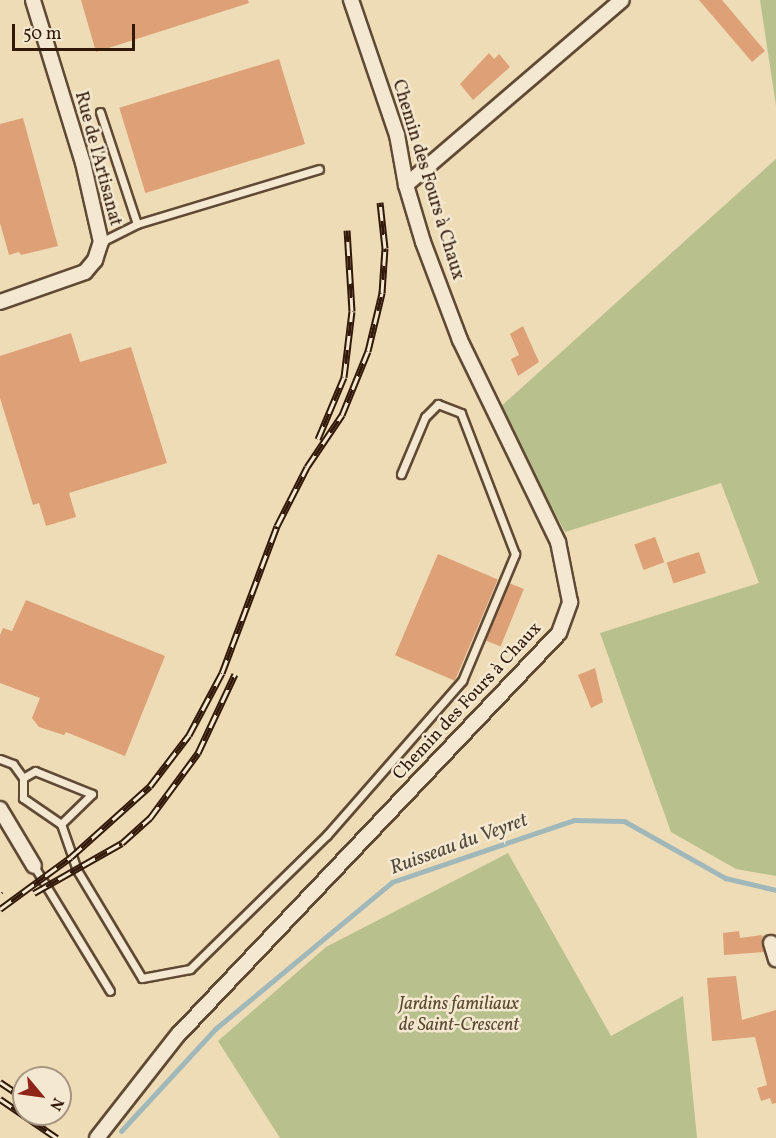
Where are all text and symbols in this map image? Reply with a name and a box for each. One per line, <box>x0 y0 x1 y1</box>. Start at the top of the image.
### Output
scale bar <box>15 12 138 50</box>
text: 50 m <box>23 22 62 47</box>
street label: Chemin des Fours à Chaux <box>386 77 468 283</box>
street label: Rue de l'Artisanat <box>69 89 125 229</box>
street label: Chemin des Fours à Chaux <box>389 619 547 785</box>
water label: Ruisseau du Veyret <box>387 809 531 881</box>
park label: Jardins familiaux de Saint-Crescent <box>399 995 519 1038</box>
north arrow <box>12 1066 72 1126</box>
text: N <box>44 1093 68 1114</box>

